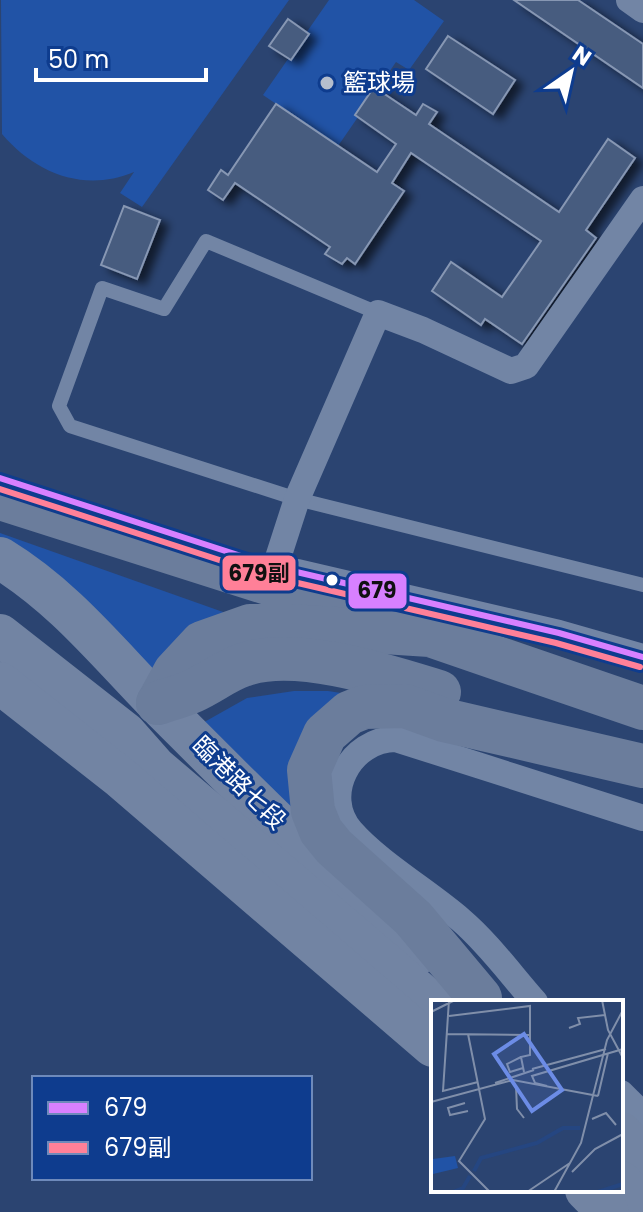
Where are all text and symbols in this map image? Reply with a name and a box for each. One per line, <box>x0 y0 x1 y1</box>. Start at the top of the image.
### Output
scale bar <box>36 32 206 82</box>
north arrow <box>531 32 611 112</box>
text: N <box>566 38 597 73</box>
text: 50 m <box>48 43 109 76</box>
place label: 籃球場 <box>343 66 415 99</box>
marker: 籃球場 <box>318 74 336 92</box>
line badge: 679副 <box>221 554 297 592</box>
text: 679副 <box>228 558 290 589</box>
unlabelled marker <box>324 572 340 588</box>
line badge: 679 <box>347 572 408 610</box>
text: 679 <box>357 575 397 606</box>
street label: 臨港路七段 <box>185 729 293 837</box>
inset map <box>431 1000 623 1192</box>
legend <box>32 1076 312 1180</box>
text: 679 <box>104 1091 147 1124</box>
text: 679副 <box>104 1131 171 1164</box>

